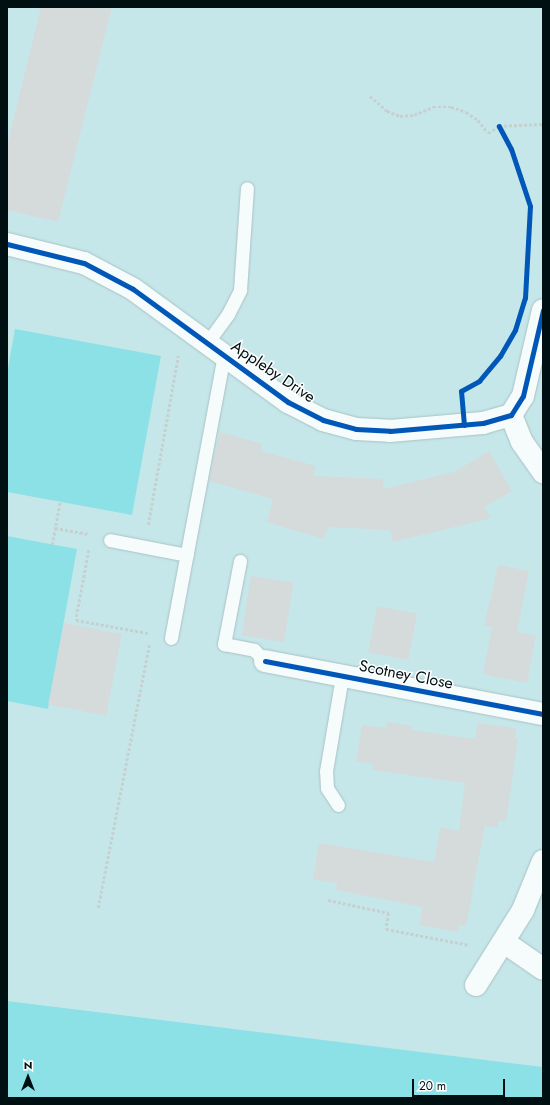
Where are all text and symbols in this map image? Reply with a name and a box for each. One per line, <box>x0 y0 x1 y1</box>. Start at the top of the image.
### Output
street label: Appleby Drive <box>227 337 319 407</box>
street label: Scotney Close <box>357 656 455 694</box>
north arrow <box>8 1057 48 1097</box>
text: N <box>24 1057 32 1073</box>
scale bar <box>414 1071 507 1097</box>
text: 20 m <box>419 1077 446 1095</box>

